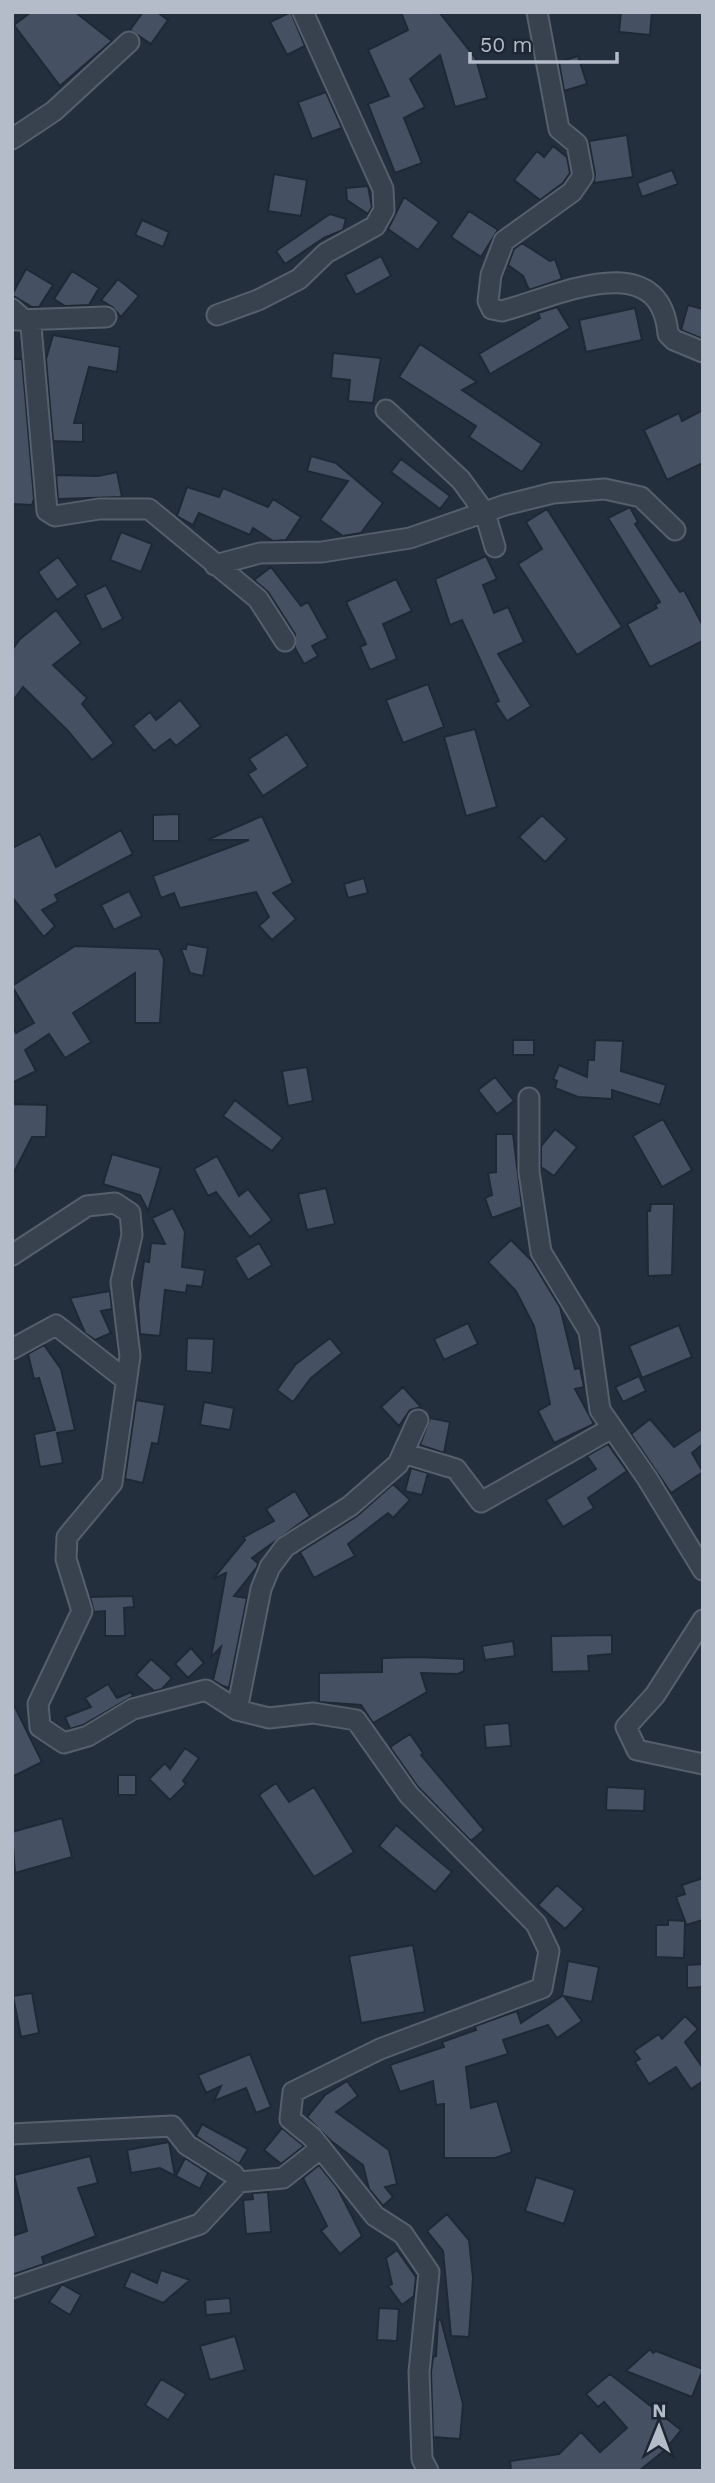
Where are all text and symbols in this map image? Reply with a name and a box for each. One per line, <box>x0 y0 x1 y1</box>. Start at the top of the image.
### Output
scale bar <box>470 21 617 65</box>
text: 50 m <box>480 32 532 57</box>
north arrow <box>624 2392 694 2462</box>
text: N <box>652 2399 667 2422</box>

